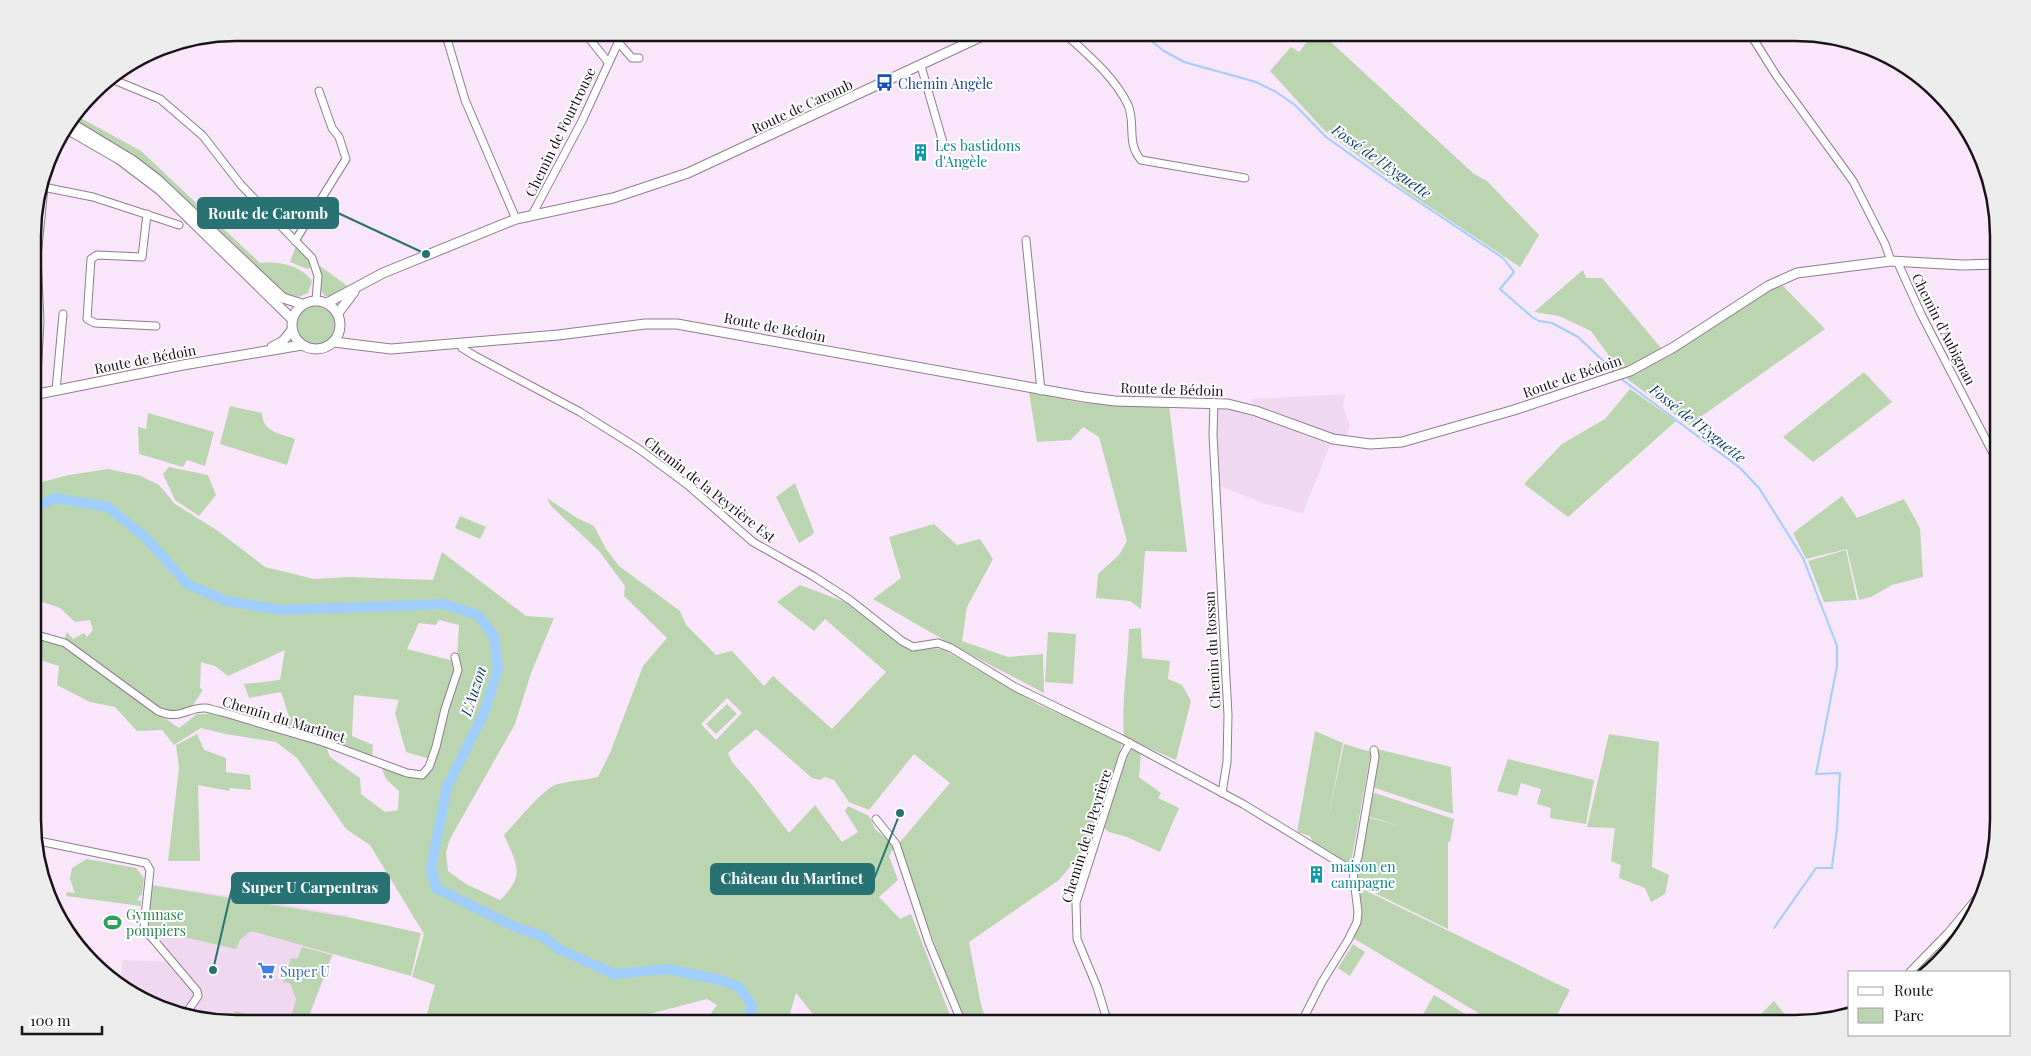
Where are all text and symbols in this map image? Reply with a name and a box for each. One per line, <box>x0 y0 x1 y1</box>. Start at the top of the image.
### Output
street label: Chemin de Fourtrouse <box>520 64 600 200</box>
bus stop icon: Chemin Angèle <box>874 73 894 93</box>
street label: Route de Caromb <box>748 74 856 138</box>
place label: Chemin Angèle <box>898 74 993 93</box>
water label: Fossé de l'Eyguette <box>1328 119 1436 203</box>
place label: Les bastidons d'Angèle <box>935 136 1021 171</box>
building icon: Les bastidons d'Angèle <box>911 143 931 163</box>
callout: Route de Caromb <box>198 198 338 228</box>
text: Route de Caromb <box>208 203 328 223</box>
street label: Chemin d'Aubignan <box>1908 270 1981 389</box>
street label: Route de Bédoin <box>723 308 828 346</box>
street label: Route de Bédoin <box>93 340 198 378</box>
street label: Route de Bédoin <box>1520 350 1624 402</box>
street label: Route de Bédoin <box>1120 378 1225 400</box>
water label: Fossé de l'Eyguette <box>1645 379 1751 467</box>
street label: Chemin de la Peyrière Est <box>640 432 780 547</box>
street label: Chemin du Rossan <box>1199 590 1225 709</box>
water label: L'Auzon <box>455 664 490 719</box>
street label: Chemin du Martinet <box>220 691 349 747</box>
street label: Chemin de la Peyrière <box>1057 767 1115 905</box>
place label: maison en campagne <box>1331 857 1396 892</box>
callout: Château du Martinet <box>711 864 874 894</box>
building icon: maison en campagne <box>1307 864 1327 884</box>
text: Château du Martinet <box>721 868 864 888</box>
callout: Super U Carpentras <box>232 873 389 903</box>
text: Super U Carpentras <box>242 877 378 897</box>
place label: Gymnase pompiers <box>126 905 186 940</box>
sports icon: Gymnase pompiers <box>102 912 122 932</box>
supermarket icon: Super U <box>256 961 276 981</box>
place label: Super U <box>280 962 330 981</box>
legend <box>1848 971 2011 1036</box>
text: Route <box>1894 980 1934 1000</box>
scale bar <box>22 1004 102 1036</box>
text: Parc <box>1894 1005 1924 1025</box>
text: 100 m <box>30 1010 71 1030</box>

